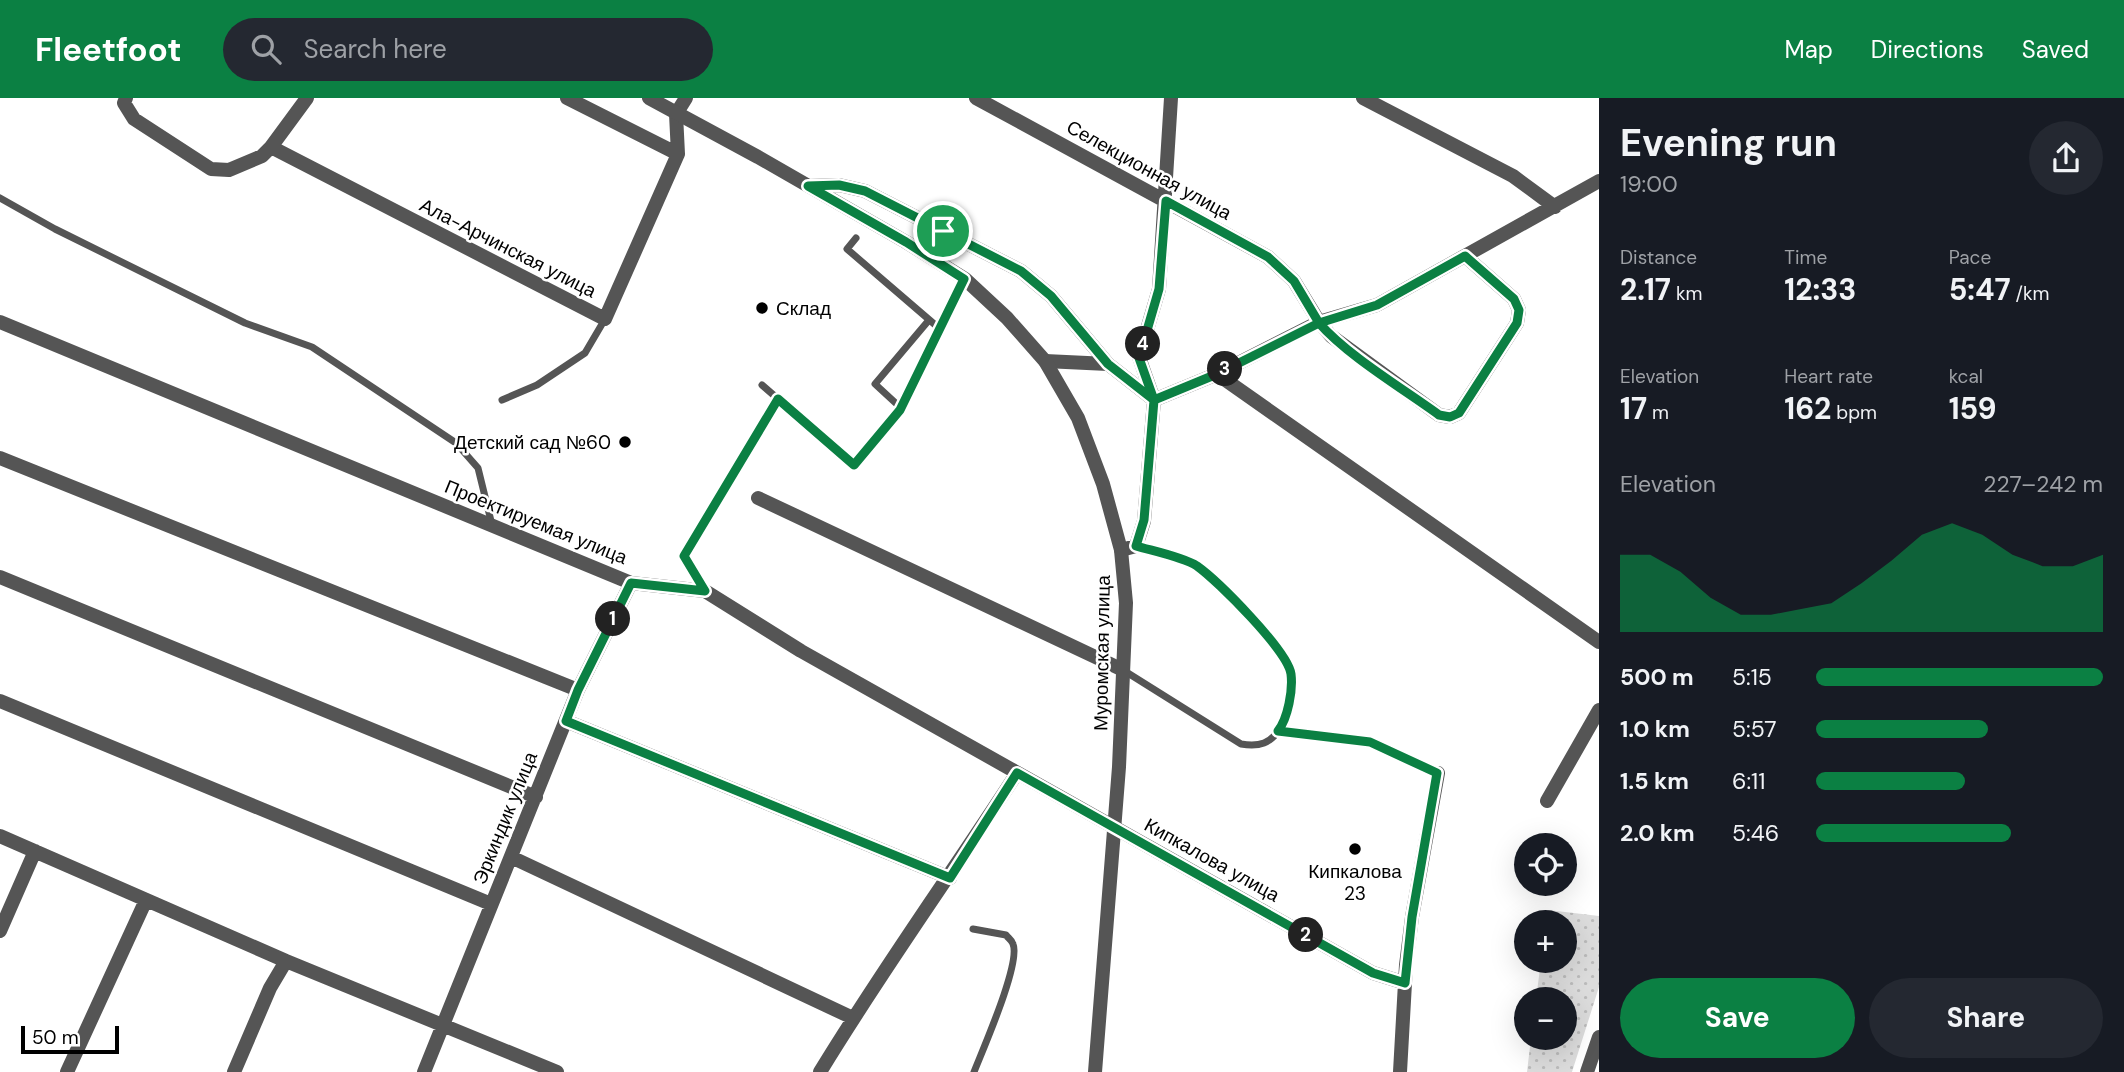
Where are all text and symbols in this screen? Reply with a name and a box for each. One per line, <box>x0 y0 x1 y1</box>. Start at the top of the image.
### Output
search box <box>223 18 713 81</box>
text: Fleetfoot <box>35 28 181 71</box>
icon: search <box>247 30 285 68</box>
text: Search here <box>303 32 447 66</box>
text: Map <box>1785 34 1833 65</box>
text: Directions <box>1871 34 1984 65</box>
text: Saved <box>2022 34 2089 65</box>
street label: Селекционная улица <box>1062 114 1236 226</box>
text: Evening run <box>1620 118 1837 168</box>
button: share <box>2029 121 2103 195</box>
text: 19:00 <box>1620 169 1678 199</box>
street label: Ала-Арчинская улица <box>416 193 601 304</box>
pin <box>913 201 973 261</box>
icon: arrive <box>924 212 962 250</box>
text: Distance <box>1620 245 1697 270</box>
text: Time <box>1784 245 1827 270</box>
text: Pace <box>1949 245 1991 270</box>
text: 2.17 <box>1620 270 1671 309</box>
text: 12:33 <box>1784 270 1856 309</box>
text: 5:47 <box>1949 270 2011 309</box>
text: km <box>1671 281 1702 306</box>
text: /km <box>2011 281 2050 306</box>
place label: Склад <box>776 296 831 321</box>
marker: Склад <box>754 300 770 316</box>
pin: 4 <box>1126 327 1160 362</box>
text: 4 <box>1136 331 1149 356</box>
pin: 3 <box>1208 352 1242 386</box>
text: 3 <box>1219 356 1230 381</box>
text: Elevation <box>1620 364 1699 389</box>
text: Heart rate <box>1784 364 1873 389</box>
text: kcal <box>1949 364 1983 389</box>
text: 17 <box>1620 389 1647 428</box>
text: 162 <box>1784 389 1831 428</box>
text: 159 <box>1949 389 1997 428</box>
text: m <box>1647 400 1669 425</box>
text: bpm <box>1831 400 1877 425</box>
place label: Детский сад №60 <box>454 430 611 455</box>
marker: Детский сад №60 <box>617 434 633 450</box>
text: Elevation <box>1620 469 1716 499</box>
text: 227–242 m <box>1983 469 2103 499</box>
street label: Проектируемая улица <box>441 474 631 570</box>
street label: Муромская улица <box>1088 574 1116 731</box>
pin: 1 <box>596 602 630 636</box>
text: 1 <box>609 606 616 631</box>
text: 500 m <box>1620 662 1694 692</box>
text: 5:15 <box>1732 662 1772 692</box>
text: 1.0 km <box>1620 714 1690 744</box>
text: 5:57 <box>1732 714 1777 744</box>
street label: Эркиндик улица <box>467 748 543 888</box>
text: 1.5 km <box>1620 766 1689 796</box>
text: 6:11 <box>1732 766 1765 796</box>
street label: Кипкалова улица <box>1140 812 1284 908</box>
text: 2.0 km <box>1620 818 1695 848</box>
text: 5:46 <box>1732 818 1779 848</box>
map controls <box>1514 833 1577 1050</box>
button: locate <box>1514 833 1577 896</box>
marker: Кипкалова 23 <box>1347 841 1363 857</box>
place label: Кипкалова 23 <box>1308 859 1402 906</box>
button: + <box>1514 910 1577 973</box>
pin: 2 <box>1288 918 1324 952</box>
text: 2 <box>1300 922 1311 947</box>
button: Save <box>1620 978 1855 1058</box>
button: Share <box>1869 978 2103 1058</box>
button: − <box>1514 987 1577 1050</box>
scale bar <box>21 1023 119 1055</box>
text: 50 m <box>32 1025 79 1050</box>

